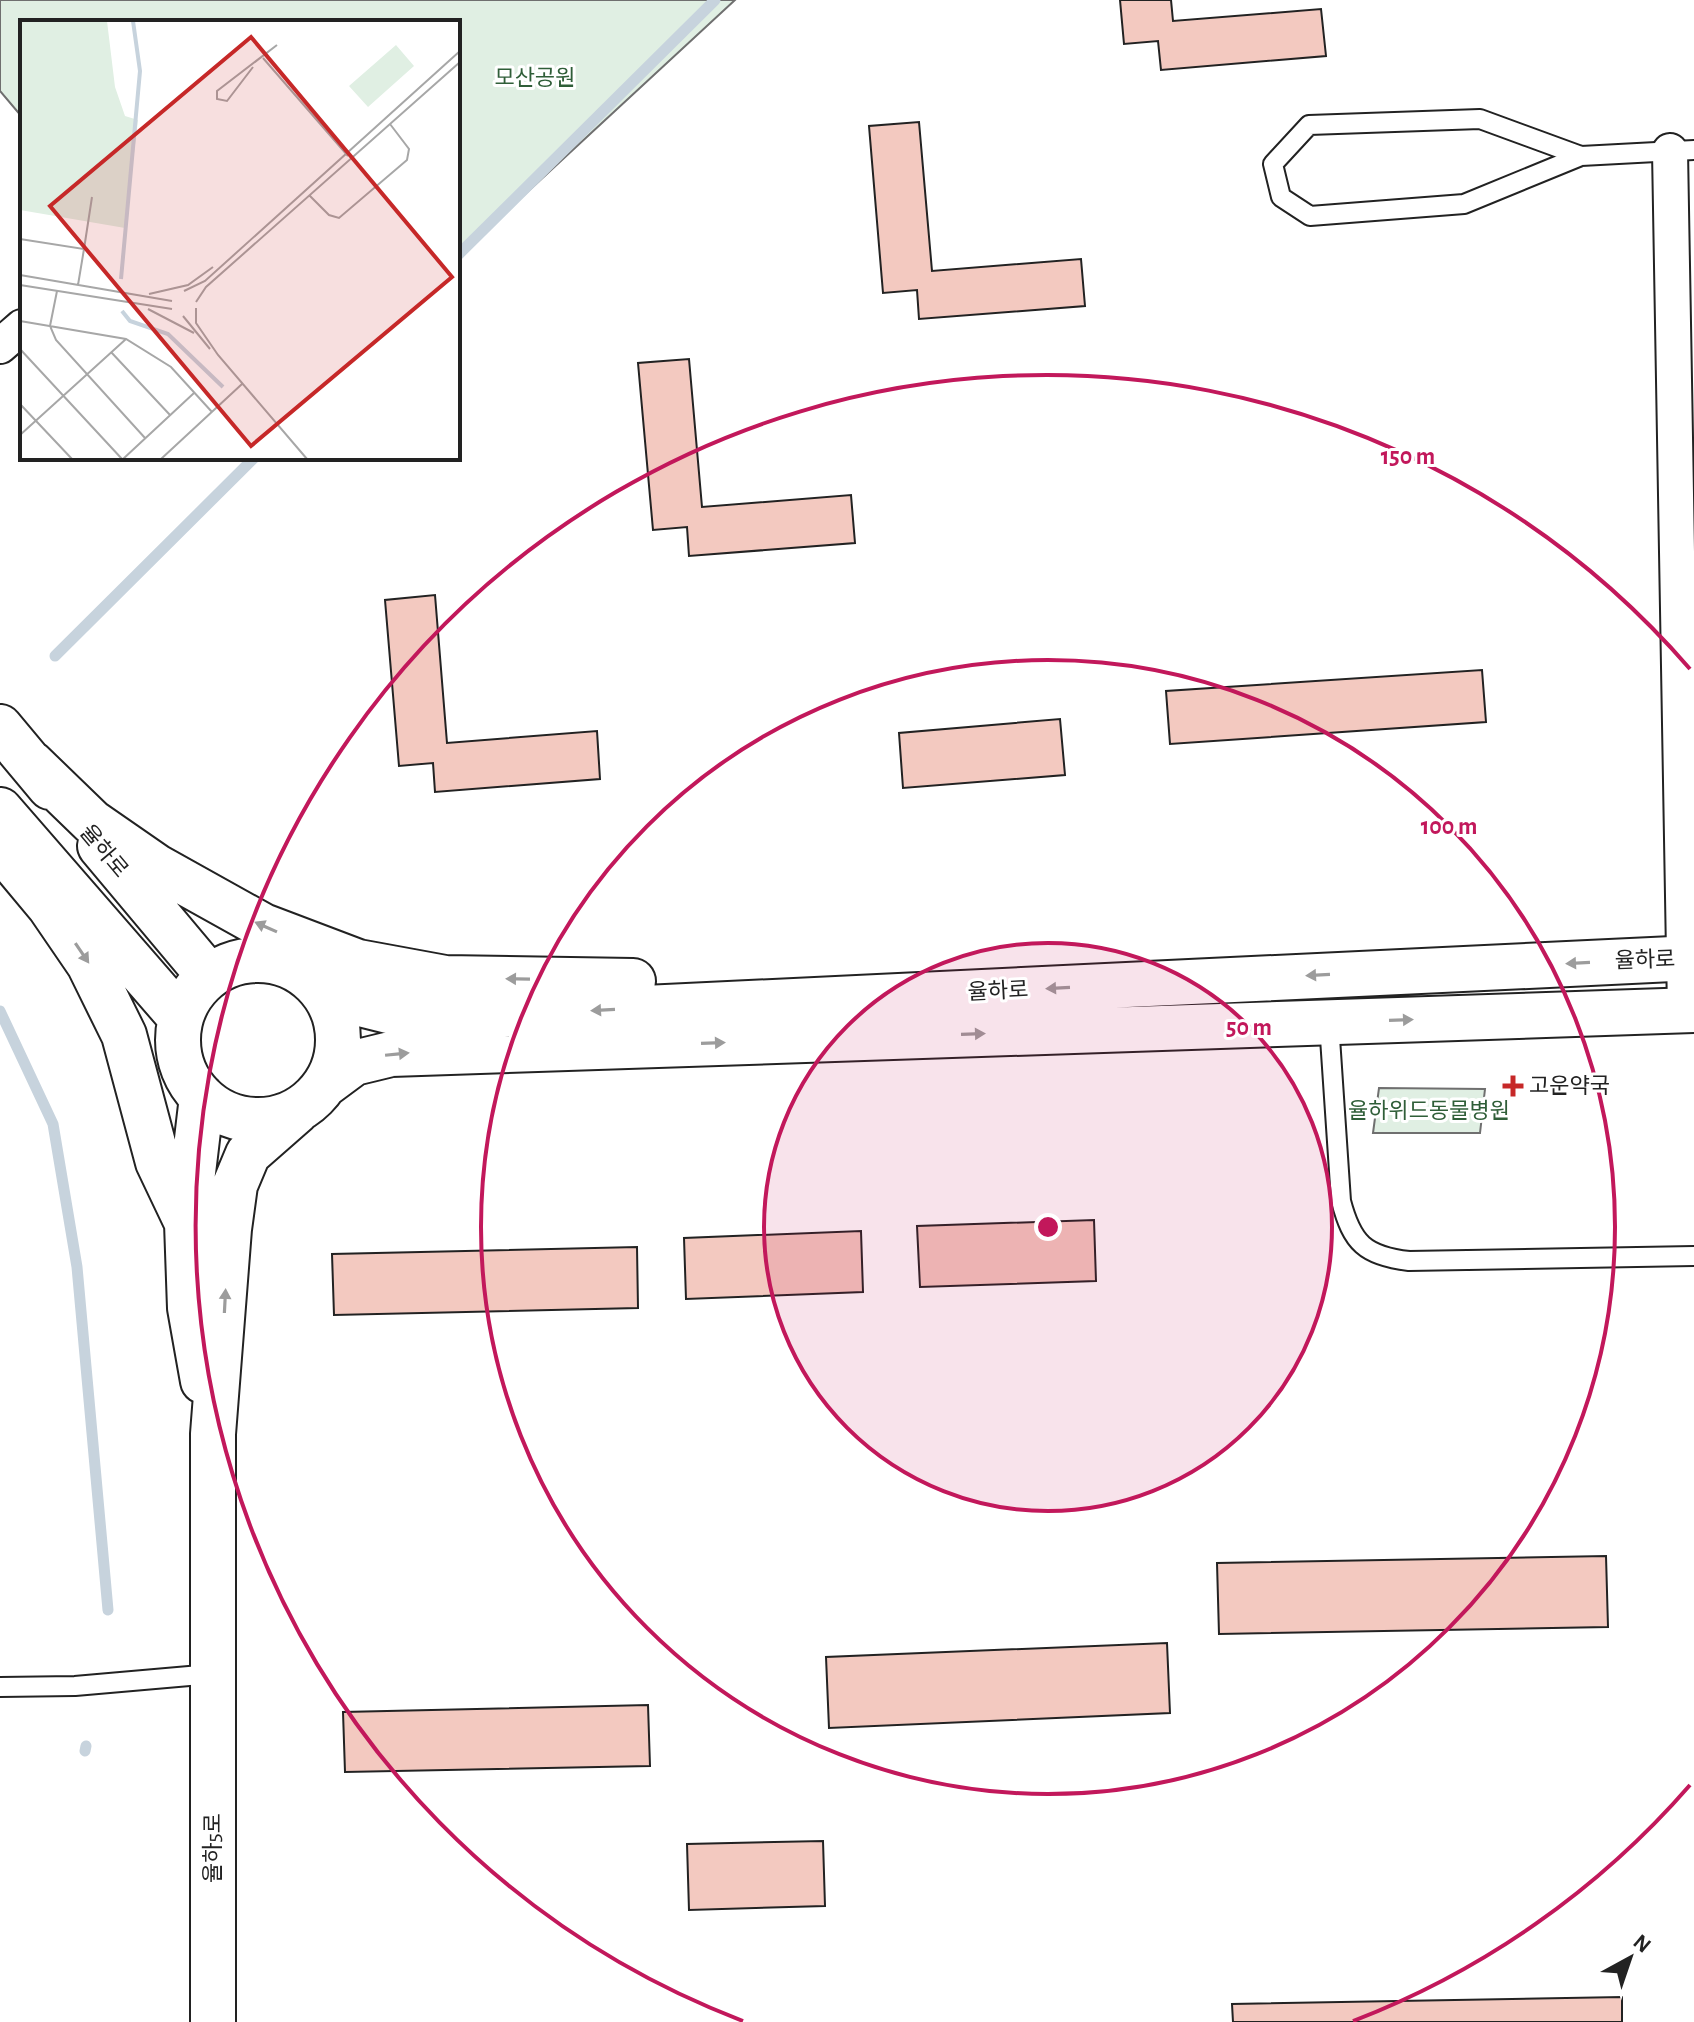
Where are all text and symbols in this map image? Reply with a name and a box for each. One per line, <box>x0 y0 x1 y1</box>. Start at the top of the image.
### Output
inset map <box>20 20 460 460</box>
park label: 모산공원 <box>495 66 575 89</box>
text: 150 m <box>1381 445 1435 469</box>
text: 100 m <box>1421 815 1477 839</box>
street label: 율하로 <box>76 820 133 881</box>
one-way arrow <box>254 920 278 933</box>
one-way arrow <box>74 942 89 963</box>
street label: 율하로 <box>1614 947 1676 972</box>
one-way arrow <box>1565 956 1590 969</box>
one-way arrow <box>1305 969 1330 982</box>
one-way arrow <box>505 973 530 986</box>
street label: 율하로 <box>967 977 1029 1004</box>
one-way arrow <box>1045 981 1070 994</box>
one-way arrow <box>590 1003 615 1016</box>
one-way arrow <box>1389 1014 1414 1027</box>
text: 50 m <box>1226 1016 1272 1040</box>
one-way arrow <box>961 1028 986 1041</box>
one-way arrow <box>701 1036 726 1049</box>
one-way arrow <box>385 1048 410 1061</box>
place label: 고운약국 <box>1529 1074 1610 1097</box>
marker: 고운약국 <box>1504 1077 1522 1095</box>
park label: 율하위드동물병원 <box>1348 1099 1510 1122</box>
centre of rings <box>1034 1213 1062 1241</box>
one-way arrow <box>219 1288 232 1313</box>
street label: 율하5로 <box>201 1813 224 1883</box>
north arrow <box>1590 1918 1670 1998</box>
text: N <box>1629 1930 1655 1957</box>

